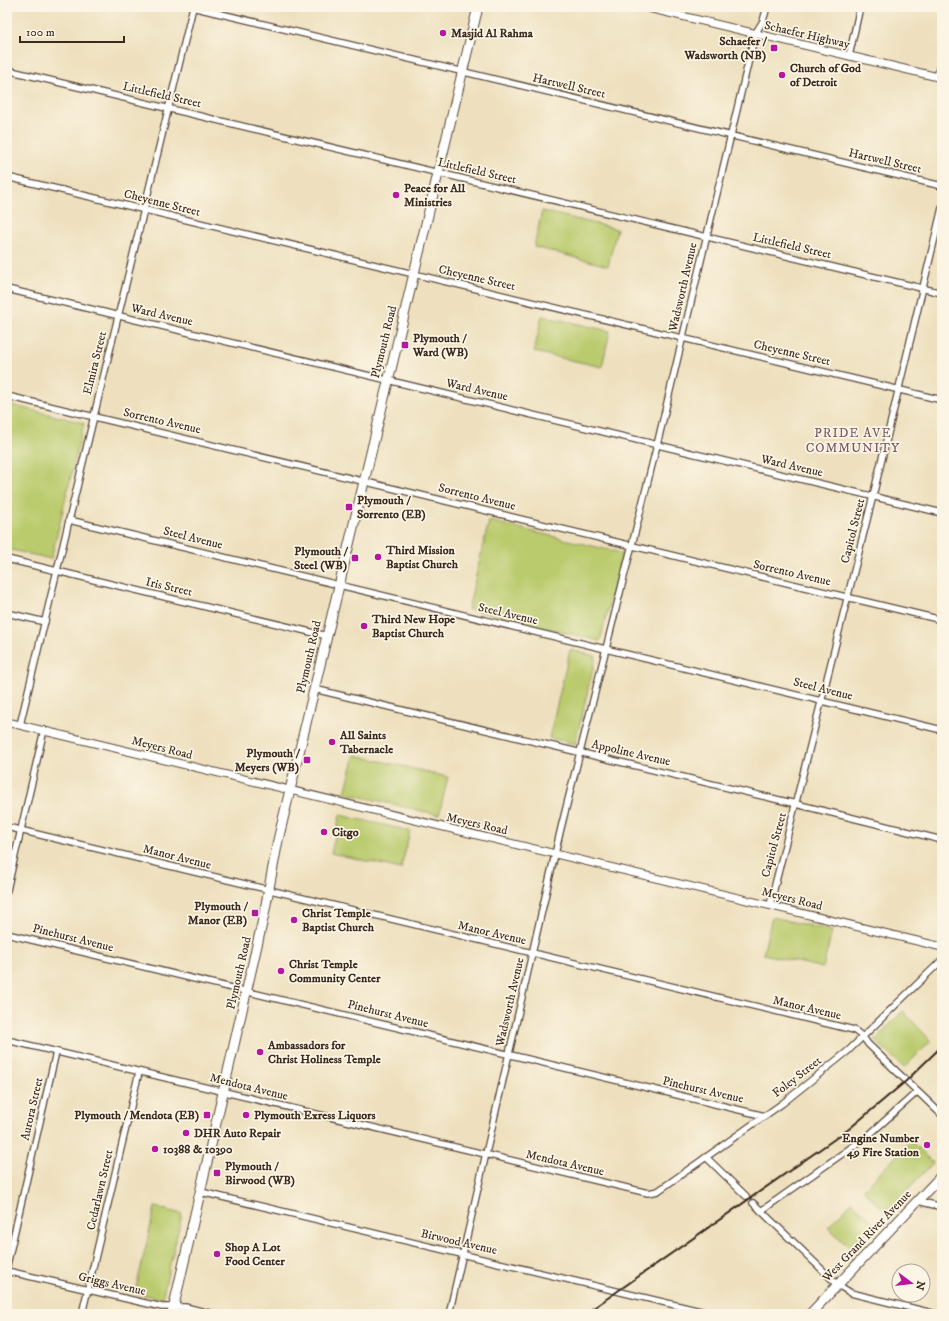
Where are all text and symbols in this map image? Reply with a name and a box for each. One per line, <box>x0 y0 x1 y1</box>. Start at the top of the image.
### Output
scale bar <box>20 18 124 44</box>
street label: Schaefer Highway <box>763 18 851 52</box>
text: 100 m <box>26 25 55 40</box>
place label: Masjid Al Rahma <box>451 26 534 41</box>
marker: Masjid Al Rahma <box>438 28 448 38</box>
place label: Schaefer / Wadsworth (NB) <box>684 34 768 63</box>
marker: Schaefer / Wadsworth (NB) <box>769 43 779 53</box>
place label: Church of God of Detroit <box>790 61 862 90</box>
street label: Hartwell Street <box>531 70 607 102</box>
marker: Church of God of Detroit <box>777 70 787 80</box>
street label: Littlefield Street <box>121 79 203 111</box>
street label: Hartwell Street <box>847 145 923 177</box>
street label: Littlefield Street <box>436 155 518 187</box>
place label: Peace for All Ministries <box>404 181 465 210</box>
street label: Cheyenne Street <box>122 186 202 220</box>
marker: Peace for All Ministries <box>391 190 401 200</box>
street label: Littlefield Street <box>751 230 833 262</box>
street label: Wadsworth Avenue <box>665 241 701 334</box>
street label: Cheyenne Street <box>437 262 517 294</box>
street label: Ward Avenue <box>129 300 194 329</box>
street label: Plymouth Road <box>368 304 400 380</box>
street label: Elmira Street <box>80 330 110 396</box>
place label: Plymouth / Ward (WB) <box>412 331 468 360</box>
street label: Cheyenne Street <box>752 337 832 369</box>
marker: Plymouth / Ward (WB) <box>400 340 410 350</box>
street label: Ward Avenue <box>444 375 509 404</box>
street label: Sorrento Avenue <box>122 405 202 437</box>
district label: PRIDE AVE COMMUNITY <box>806 425 900 456</box>
street label: Ward Avenue <box>759 451 824 480</box>
street label: Sorrento Avenue <box>437 480 517 514</box>
place label: Plymouth / Sorrento (EB) <box>357 493 426 522</box>
street label: Capitol Street <box>838 497 868 565</box>
marker: Plymouth / Sorrento (EB) <box>344 502 354 512</box>
street label: Steel Avenue <box>162 523 224 553</box>
place label: Third Mission Baptist Church <box>385 543 459 572</box>
place label: Plymouth / Steel (WB) <box>294 544 349 573</box>
marker: Third Mission Baptist Church <box>373 552 383 562</box>
marker: Plymouth / Steel (WB) <box>350 553 360 563</box>
street label: Sorrento Avenue <box>752 557 832 589</box>
street label: Iris Street <box>144 574 194 600</box>
street label: Steel Avenue <box>477 600 539 628</box>
place label: Third New Hope Baptist Church <box>371 612 455 641</box>
street label: Plymouth Road <box>293 619 325 695</box>
marker: Third New Hope Baptist Church <box>359 621 369 631</box>
street label: Steel Avenue <box>792 674 854 704</box>
place label: All Saints Tabernacle <box>339 728 393 757</box>
street label: Meyers Road <box>130 733 194 763</box>
marker: All Saints Tabernacle <box>327 737 337 747</box>
street label: Appoline Avenue <box>590 737 672 769</box>
place label: Plymouth / Meyers (WB) <box>235 746 301 775</box>
marker: Plymouth / Meyers (WB) <box>302 755 312 765</box>
street label: Meyers Road <box>445 810 509 838</box>
street label: Capitol Street <box>758 811 790 879</box>
place label: Citgo <box>332 825 359 840</box>
marker: Citgo <box>319 827 329 837</box>
street label: Manor Avenue <box>141 841 213 873</box>
street label: Meyers Road <box>760 884 824 914</box>
place label: Plymouth / Manor (EB) <box>188 899 249 928</box>
place label: Christ Temple Baptist Church <box>302 906 375 935</box>
marker: Plymouth / Manor (EB) <box>250 908 260 918</box>
marker: Christ Temple Baptist Church <box>289 915 299 925</box>
street label: Manor Avenue <box>456 918 528 948</box>
street label: Pinehurst Avenue <box>31 921 115 955</box>
street label: Plymouth Road <box>223 935 255 1011</box>
street label: Wadsworth Avenue <box>492 956 528 1049</box>
place label: Christ Temple Community Center <box>289 957 381 986</box>
marker: Christ Temple Community Center <box>276 966 286 976</box>
street label: Manor Avenue <box>771 993 843 1023</box>
street label: Pinehurst Avenue <box>346 997 430 1031</box>
place label: Ambassadors for Christ Holiness Temple <box>267 1038 381 1067</box>
marker: Ambassadors for Christ Holiness Temple <box>255 1047 265 1057</box>
street label: Foley Street <box>770 1053 825 1101</box>
street label: Mendota Avenue <box>208 1070 290 1104</box>
street label: Pinehurst Avenue <box>661 1073 745 1107</box>
street label: Aurora Street <box>17 1076 47 1142</box>
place label: Plymouth / Mendota (EB) <box>74 1108 199 1123</box>
place label: Plymouth Exress Liquors <box>254 1108 376 1123</box>
marker: Plymouth / Mendota (EB) <box>202 1110 212 1120</box>
marker: Plymouth Exress Liquors <box>241 1110 251 1120</box>
place label: DHR Auto Repair <box>194 1126 281 1141</box>
marker: DHR Auto Repair <box>181 1128 191 1138</box>
place label: Engine Number 49 Fire Station <box>842 1131 920 1160</box>
marker: Engine Number 49 Fire Station <box>922 1140 932 1150</box>
place label: 10388 & 10390 <box>163 1142 233 1157</box>
marker: 10388 & 10390 <box>150 1144 160 1154</box>
street label: Mendota Avenue <box>524 1147 606 1179</box>
street label: Cedarlawn Street <box>83 1148 117 1232</box>
place label: Plymouth / Birwood (WB) <box>225 1159 295 1188</box>
marker: Plymouth / Birwood (WB) <box>212 1168 222 1178</box>
street label: West Grand River Avenue <box>819 1187 915 1286</box>
street label: Birwood Avenue <box>419 1226 499 1258</box>
place label: Shop A Lot Food Center <box>225 1240 285 1269</box>
marker: Shop A Lot Food Center <box>212 1249 222 1259</box>
north arrow <box>891 1263 931 1303</box>
street label: Griggs Avenue <box>77 1269 147 1299</box>
text: N <box>912 1279 928 1292</box>

